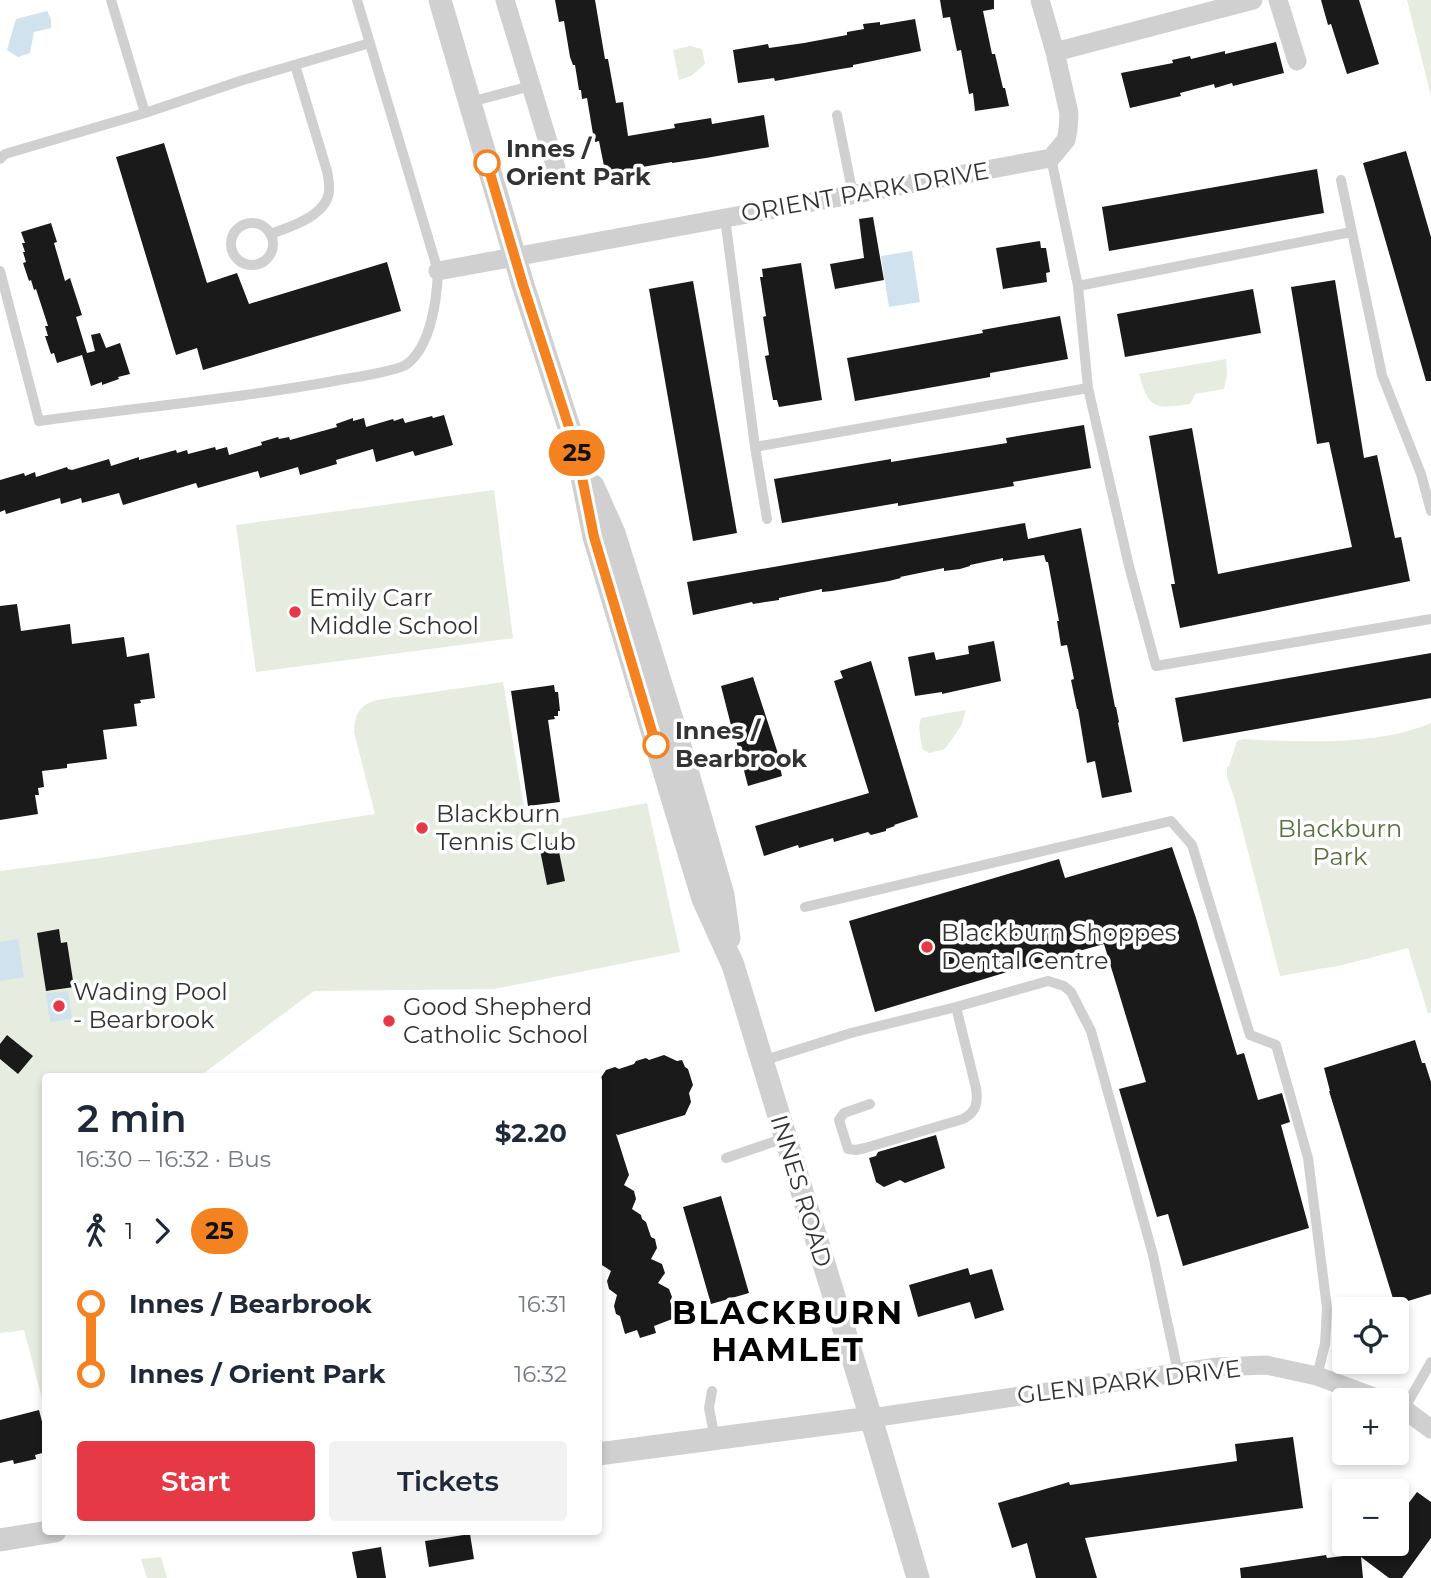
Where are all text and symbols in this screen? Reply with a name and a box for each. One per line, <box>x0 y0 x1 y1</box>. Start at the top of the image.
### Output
place label: Innes / Orient Park <box>506 134 651 191</box>
marker: Innes / Orient Park <box>474 150 500 176</box>
street label: ORIENT PARK DRIVE <box>739 155 991 228</box>
line badge: 25 <box>546 430 608 476</box>
text: 25 <box>563 438 591 467</box>
place label: Emily Carr Middle School <box>309 583 479 640</box>
marker: Emily Carr Middle School <box>287 604 303 620</box>
place label: Innes / Bearbrook <box>675 716 807 773</box>
marker: Innes / Bearbrook <box>643 732 669 758</box>
place label: Blackburn Tennis Club <box>436 799 576 856</box>
park label: Blackburn Park <box>1278 814 1402 871</box>
marker: Blackburn Tennis Club <box>414 820 430 836</box>
place label: Blackburn Shoppes Dental Centre <box>941 918 1177 975</box>
marker: Blackburn Shoppes Dental Centre <box>919 939 935 955</box>
place label: Wading Pool - Bearbrook <box>73 977 228 1034</box>
place label: Good Shepherd Catholic School <box>403 992 592 1049</box>
marker: Wading Pool - Bearbrook <box>51 998 67 1014</box>
marker: Good Shepherd Catholic School <box>381 1013 397 1029</box>
text: 2 min <box>77 1095 187 1142</box>
street label: INNES ROAD <box>765 1111 838 1270</box>
text: $2.20 <box>495 1117 567 1149</box>
text: 16:30 – 16:32 · Bus <box>77 1145 271 1173</box>
icon: walk <box>77 1212 115 1250</box>
icon: forward <box>143 1212 181 1250</box>
text: 25 <box>205 1216 234 1245</box>
text: 1 <box>125 1217 133 1245</box>
text: Innes / Bearbrook <box>129 1288 372 1320</box>
text: 16:31 <box>519 1290 567 1318</box>
district label: BLACKBURN HAMLET <box>672 1293 904 1369</box>
map controls <box>1332 1297 1409 1556</box>
button: locate <box>1332 1297 1409 1374</box>
street label: GLEN PARK DRIVE <box>1015 1353 1242 1410</box>
text: Innes / Orient Park <box>129 1358 385 1390</box>
text: 16:32 <box>514 1360 567 1388</box>
button: + <box>1332 1388 1409 1465</box>
button: Start <box>77 1441 315 1521</box>
button: Tickets <box>329 1441 567 1521</box>
button: − <box>1332 1479 1409 1556</box>

